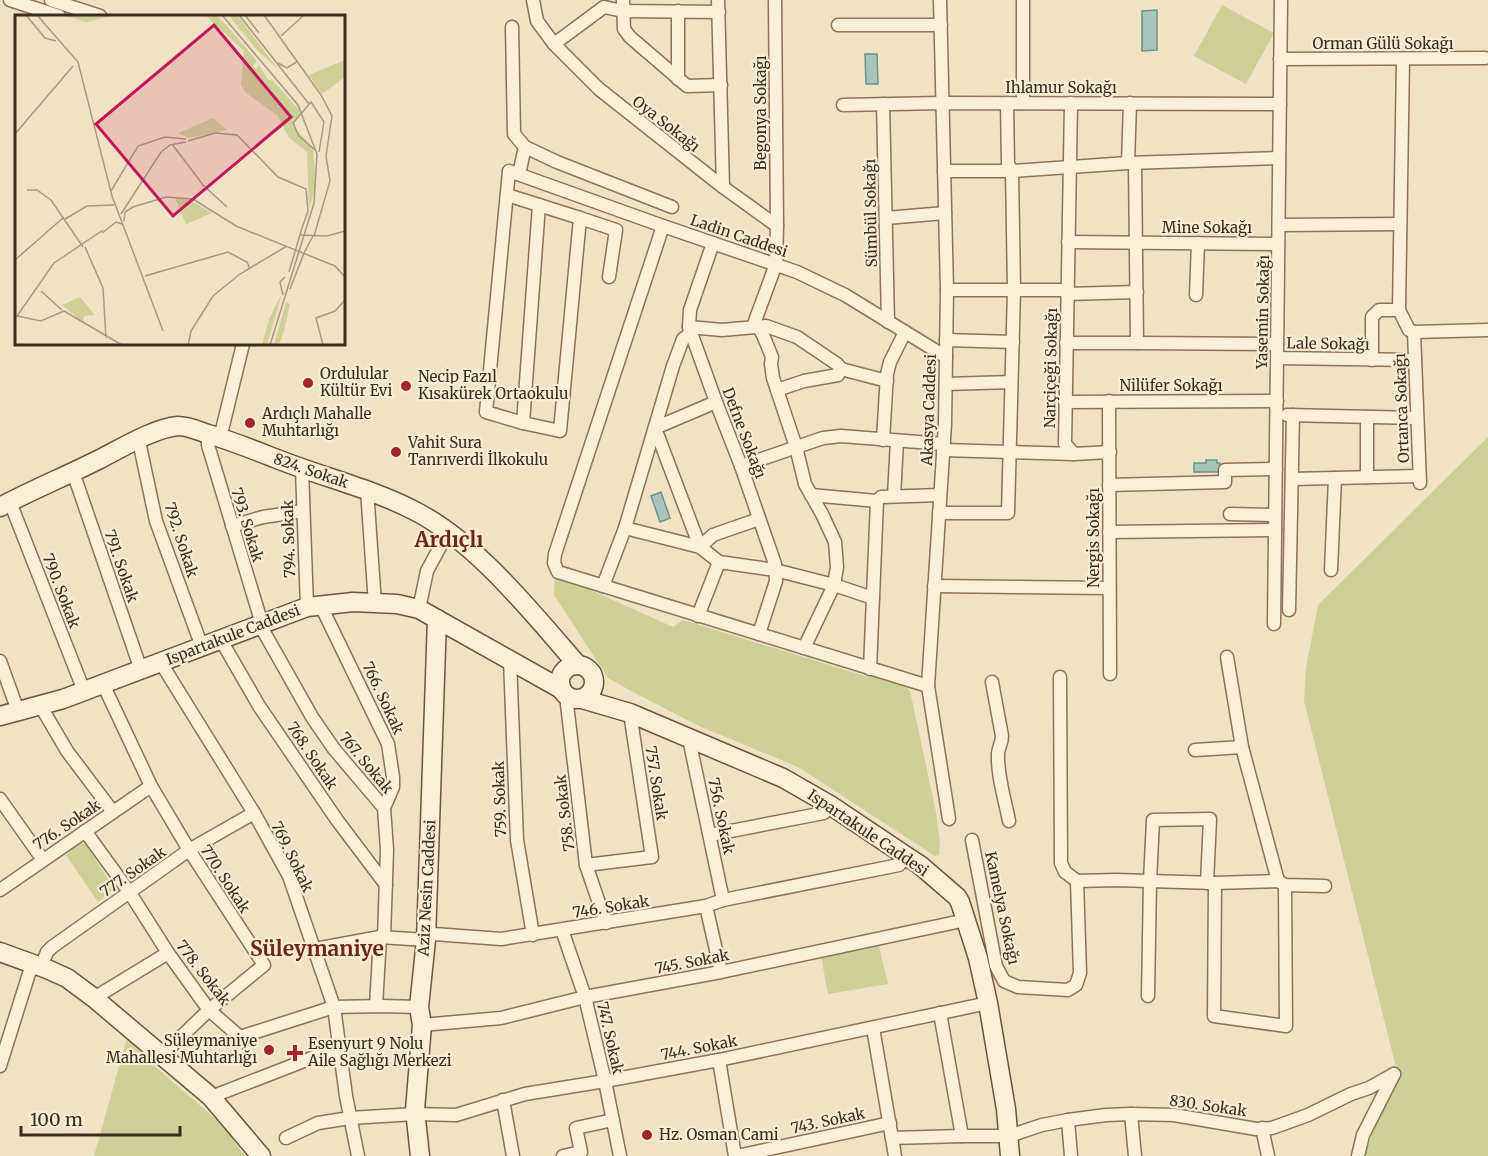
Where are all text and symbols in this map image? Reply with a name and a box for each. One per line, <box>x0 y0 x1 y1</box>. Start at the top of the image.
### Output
inset map <box>15 15 345 345</box>
street label: Orman Gülü Sokağı <box>1312 34 1454 53</box>
street label: Begonya Sokağı <box>751 55 770 171</box>
street label: Ihlamur Sokağı <box>1005 78 1117 97</box>
street label: Oya Sokağı <box>629 91 704 156</box>
street label: Sümbül Sokağı <box>860 158 881 268</box>
street label: Ladin Caddesi <box>688 210 790 261</box>
street label: Mine Sokağı <box>1162 218 1252 237</box>
street label: Yasemin Sokağı <box>1252 254 1273 370</box>
street label: Narçiçeği Sokağı <box>1040 307 1061 428</box>
street label: Lale Sokağı <box>1286 333 1370 354</box>
street label: Ortanca Sokağı <box>1390 353 1413 463</box>
street label: Akasya Caddesi <box>917 354 940 467</box>
place label: Ordulular Kültür Evi <box>320 364 392 400</box>
place label: Necip Fazıl Kısakürek Ortaokulu <box>418 367 568 403</box>
marker: Ordulular Kültür Evi <box>301 376 315 390</box>
street label: Nilüfer Sokağı <box>1119 376 1223 395</box>
marker: Necip Fazıl Kısakürek Ortaokulu <box>399 379 413 393</box>
street label: Defne Sokağı <box>718 385 771 481</box>
place label: Ardıçlı Mahalle Muhtarlığı <box>261 404 372 440</box>
marker: Ardıçlı Mahalle Muhtarlığı <box>243 416 257 430</box>
place label: Vahit Sura Tanrıverdi İlkokulu <box>407 433 548 469</box>
marker: Vahit Sura Tanrıverdi İlkokulu <box>389 445 403 459</box>
street label: 824. Sokak <box>271 449 352 492</box>
street label: 793. Sokak <box>227 485 268 565</box>
street label: Nergis Sokağı <box>1084 488 1103 588</box>
street label: 794. Sokak <box>278 499 299 578</box>
street label: 792. Sokak <box>160 500 203 580</box>
district label: Ardıçlı <box>414 526 483 553</box>
street label: 791. Sokak <box>100 527 143 605</box>
street label: 790. Sokak <box>39 551 85 631</box>
street label: Ispartakule Caddesi <box>163 600 303 669</box>
street label: 766. Sokak <box>358 659 409 737</box>
street label: 768. Sokak <box>283 718 342 794</box>
street label: 767. Sokak <box>335 728 398 798</box>
street label: 757. Sokak <box>641 744 672 822</box>
street label: 759. Sokak <box>489 760 510 838</box>
street label: 758. Sokak <box>550 773 579 853</box>
street label: 756. Sokak <box>704 776 739 856</box>
street label: Ispartakule Caddesi <box>804 785 933 880</box>
street label: 776. Sokak <box>29 795 104 854</box>
street label: 769. Sokak <box>267 818 318 896</box>
street label: Aziz Nesin Caddesi <box>413 819 440 958</box>
street label: 770. Sokak <box>196 841 255 917</box>
street label: 777. Sokak <box>96 842 170 901</box>
street label: Kamelya Sokağı <box>981 850 1024 966</box>
street label: 746. Sokak <box>571 891 651 922</box>
district label: Süleymaniye <box>250 935 384 962</box>
street label: 778. Sokak <box>172 936 235 1009</box>
street label: 745. Sokak <box>653 945 731 978</box>
street label: 747. Sokak <box>593 1000 628 1076</box>
place label: Süleymaniye Mahallesi Muhtarlığı <box>106 1031 257 1067</box>
street label: 744. Sokak <box>659 1031 739 1064</box>
place label: Esenyurt 9 Nolu Aile Sağlığı Merkezi <box>307 1034 452 1070</box>
marker: Süleymaniye Mahallesi Muhtarlığı <box>262 1043 276 1057</box>
marker: Esenyurt 9 Nolu Aile Sağlığı Merkezi <box>286 1044 304 1062</box>
street label: 830. Sokak <box>1168 1091 1248 1120</box>
scale bar <box>21 1099 180 1137</box>
street label: 743. Sokak <box>789 1103 867 1138</box>
text: 100 m <box>30 1108 83 1131</box>
place label: Hz. Osman Cami <box>659 1125 779 1144</box>
marker: Hz. Osman Cami <box>640 1128 654 1142</box>

